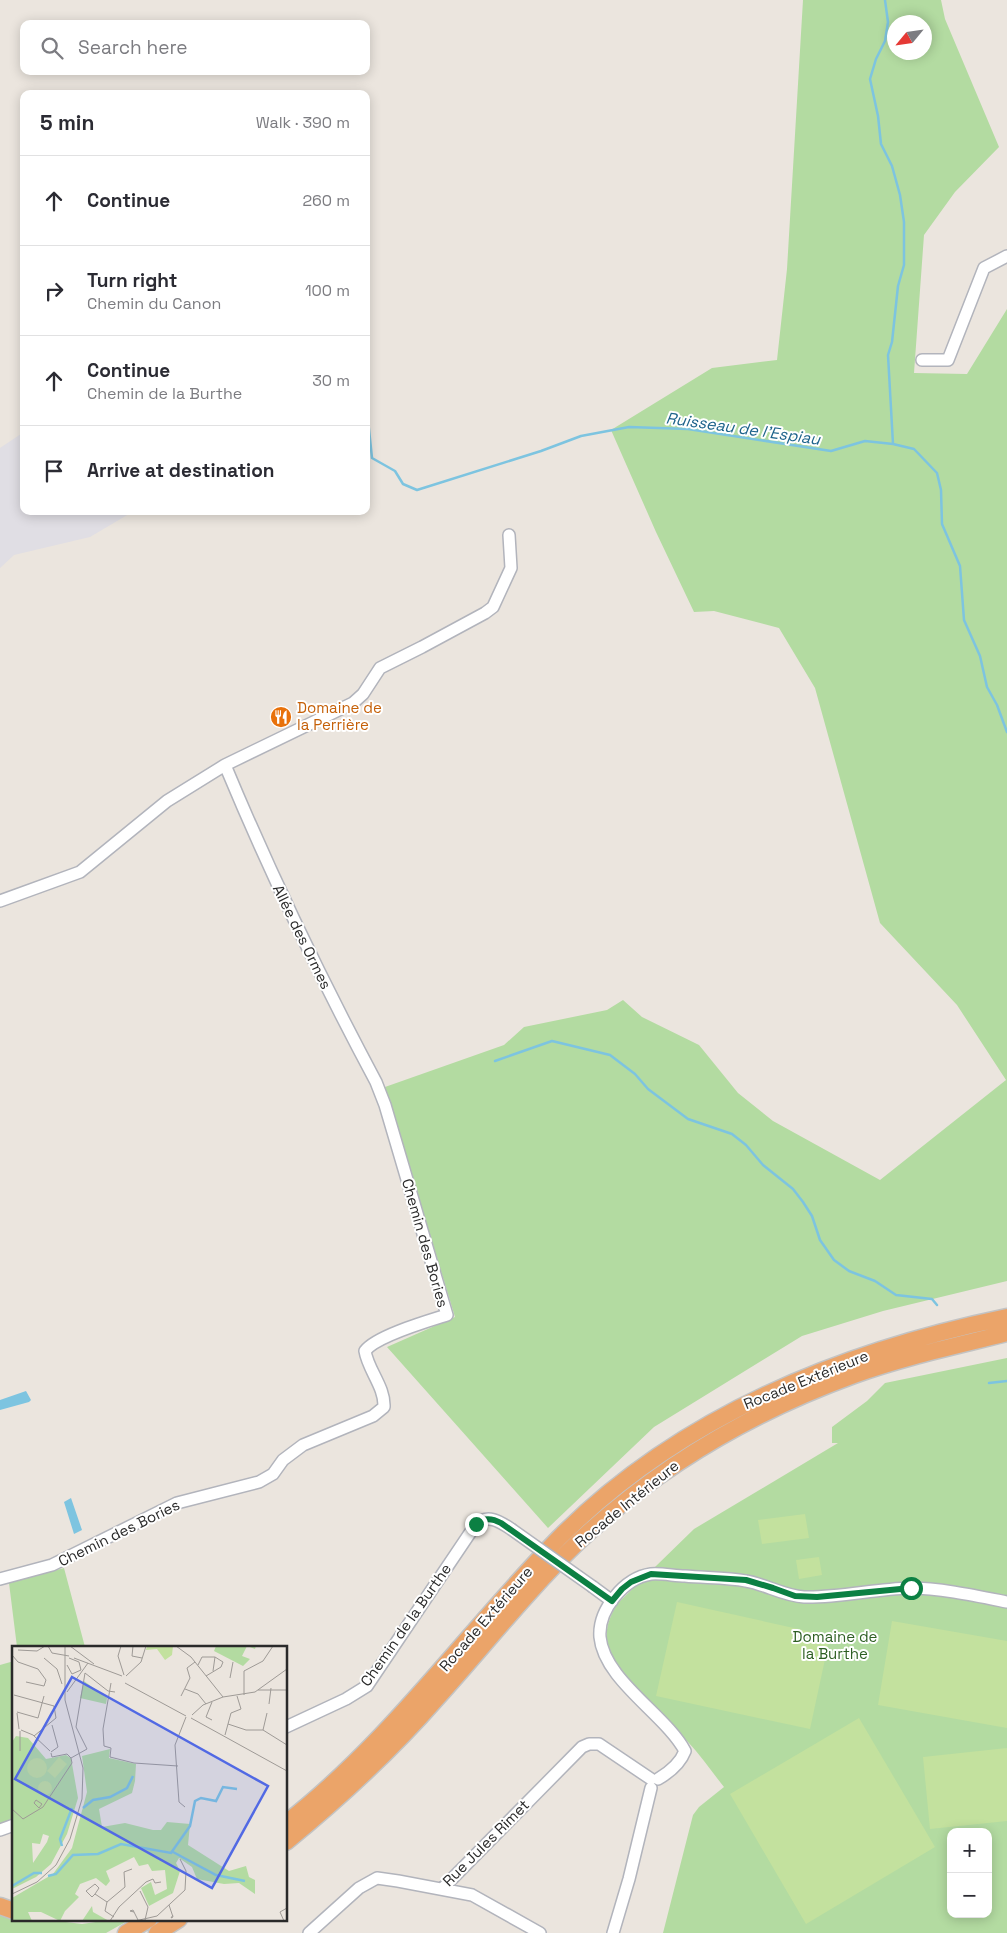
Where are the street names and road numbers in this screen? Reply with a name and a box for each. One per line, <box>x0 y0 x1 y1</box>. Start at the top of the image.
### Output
street label: Allée des Ormes <box>269 881 336 992</box>
street label: Chemin des Bories <box>398 1176 453 1309</box>
street label: Rocade Extérieure <box>741 1346 871 1413</box>
street label: Rocade Intérieure <box>571 1456 683 1551</box>
street label: Chemin des Bories <box>55 1495 183 1570</box>
street label: Chemin de la Burthe <box>356 1560 455 1690</box>
street label: Rocade Extérieure <box>435 1562 537 1675</box>
street label: Rue Jules Rimet <box>438 1795 533 1890</box>

